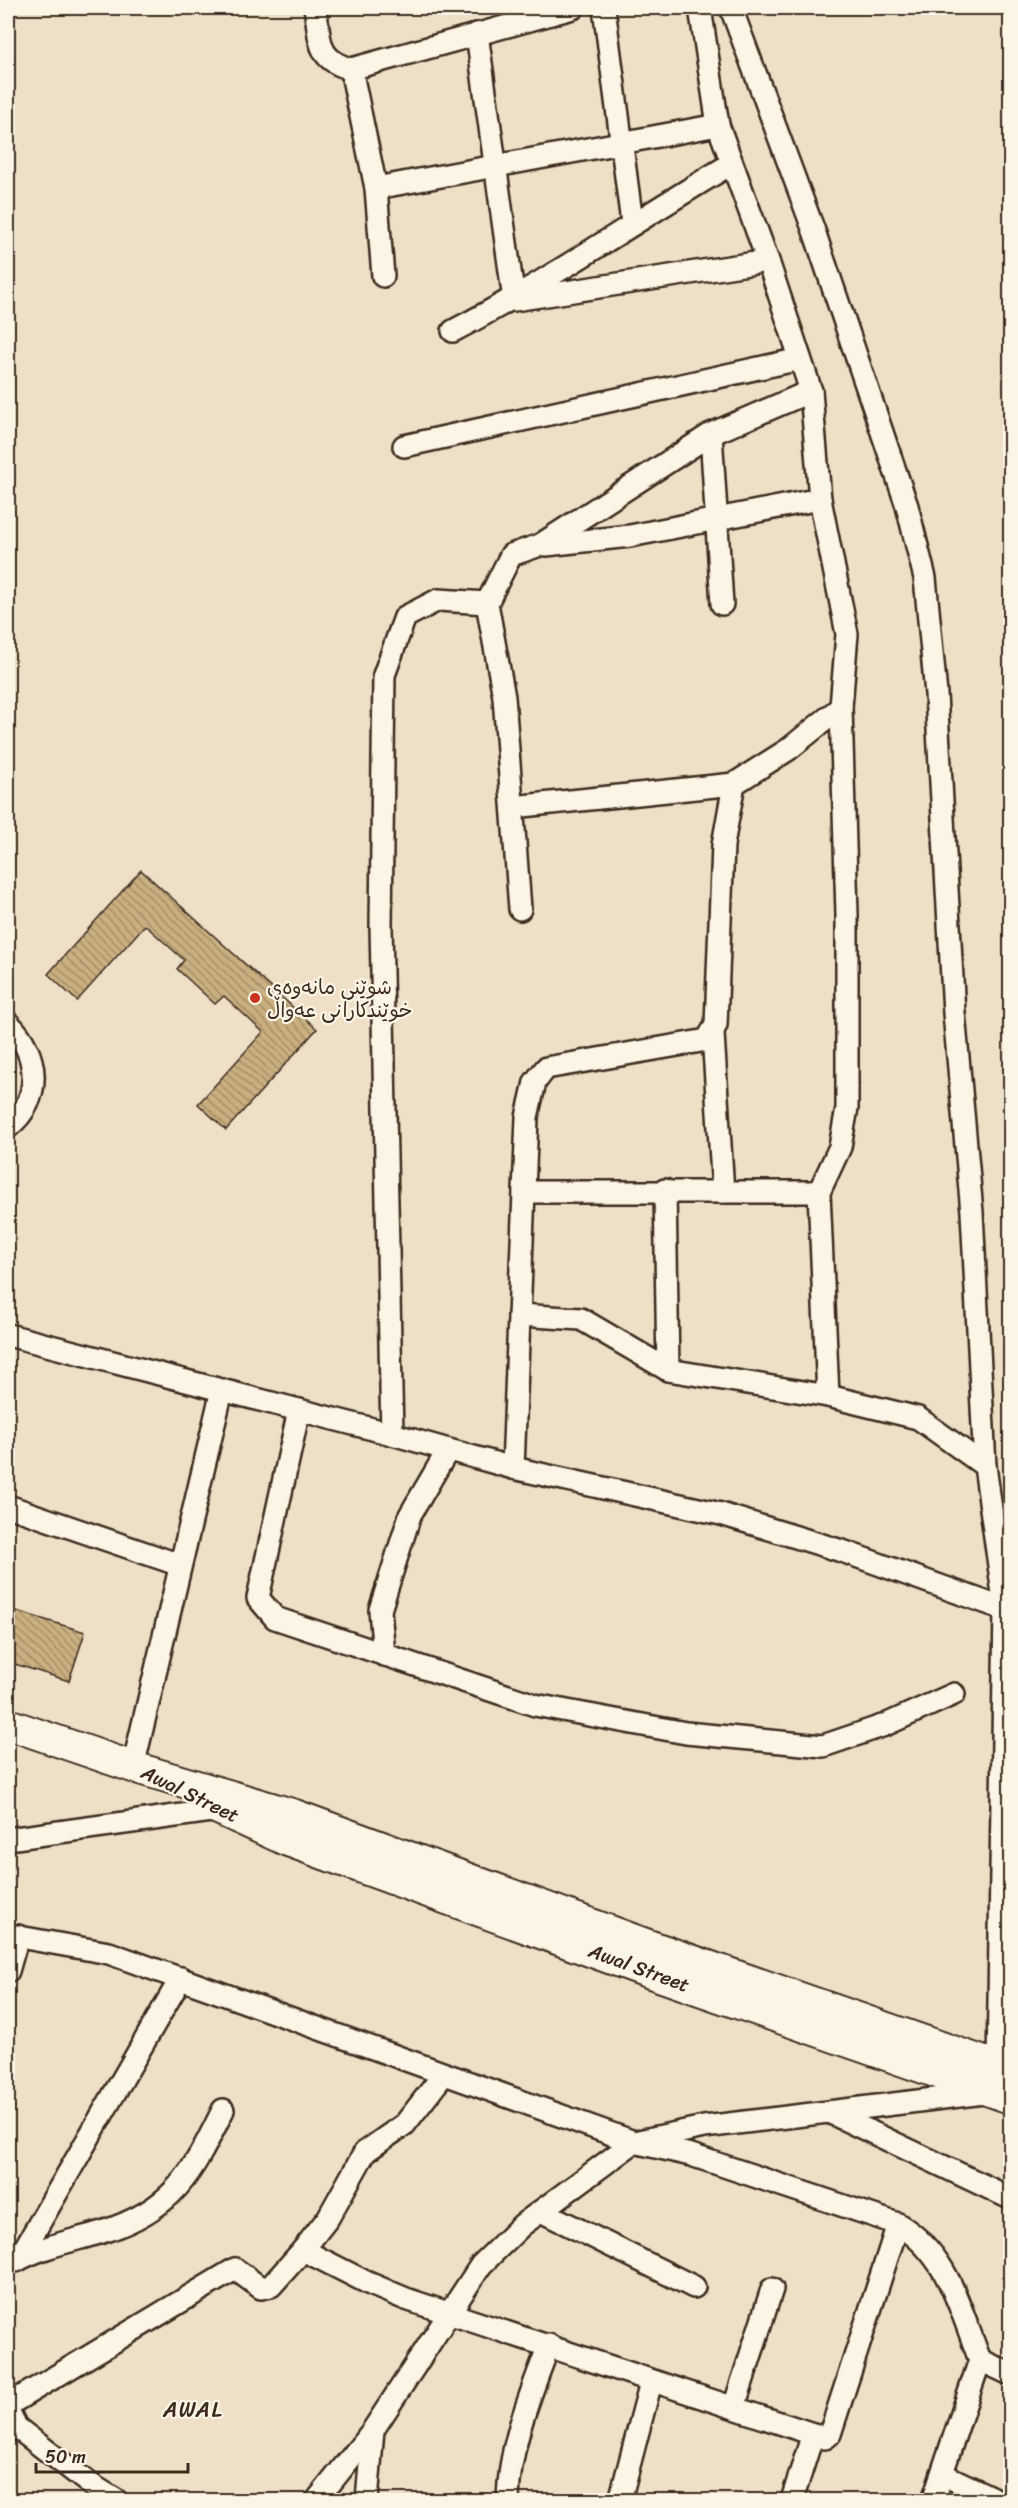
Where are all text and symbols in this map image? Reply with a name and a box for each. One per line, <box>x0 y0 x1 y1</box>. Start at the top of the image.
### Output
place label: شوێنی مانەوەی خوێندکارانی عەواڵ <box>267 970 412 1028</box>
marker: شوێنی مانەوەی خوێندکارانی عەواڵ <box>248 991 262 1005</box>
street label: Awal Street <box>134 1755 245 1833</box>
street label: Awal Street <box>583 1933 695 2003</box>
district label: AWAL <box>162 2390 223 2429</box>
scale bar <box>36 2436 188 2474</box>
text: 50 m <box>45 2441 86 2473</box>

